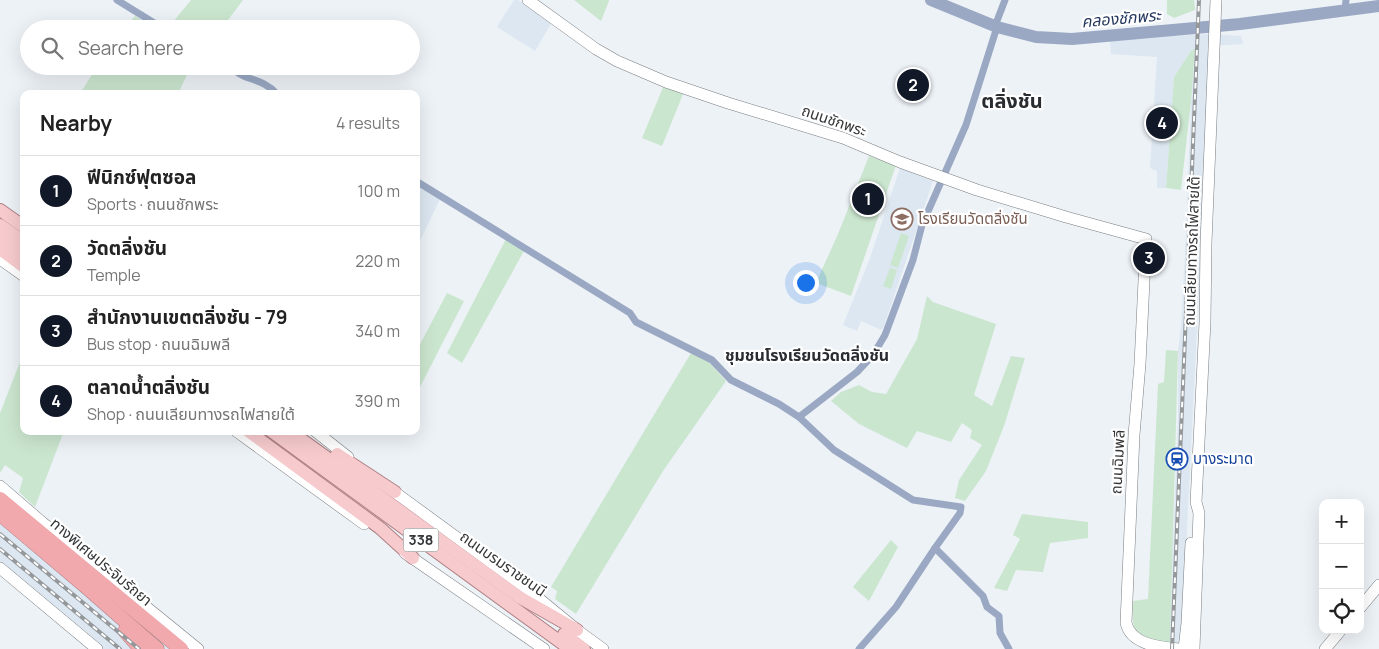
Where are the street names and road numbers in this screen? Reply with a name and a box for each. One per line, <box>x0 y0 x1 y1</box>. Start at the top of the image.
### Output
street label: ถนนชักพระ <box>799 100 869 141</box>
street label: ถนนเลียบทางรถไฟสายใต้ <box>1178 176 1205 326</box>
street label: ถนนฉิมพลี <box>1105 429 1130 495</box>
street label: ทางพิเศษประจิมรัถยา <box>46 513 157 610</box>
street label: ถนนบรมราชชนนี <box>456 526 551 601</box>
road number: 338 <box>404 528 438 552</box>

